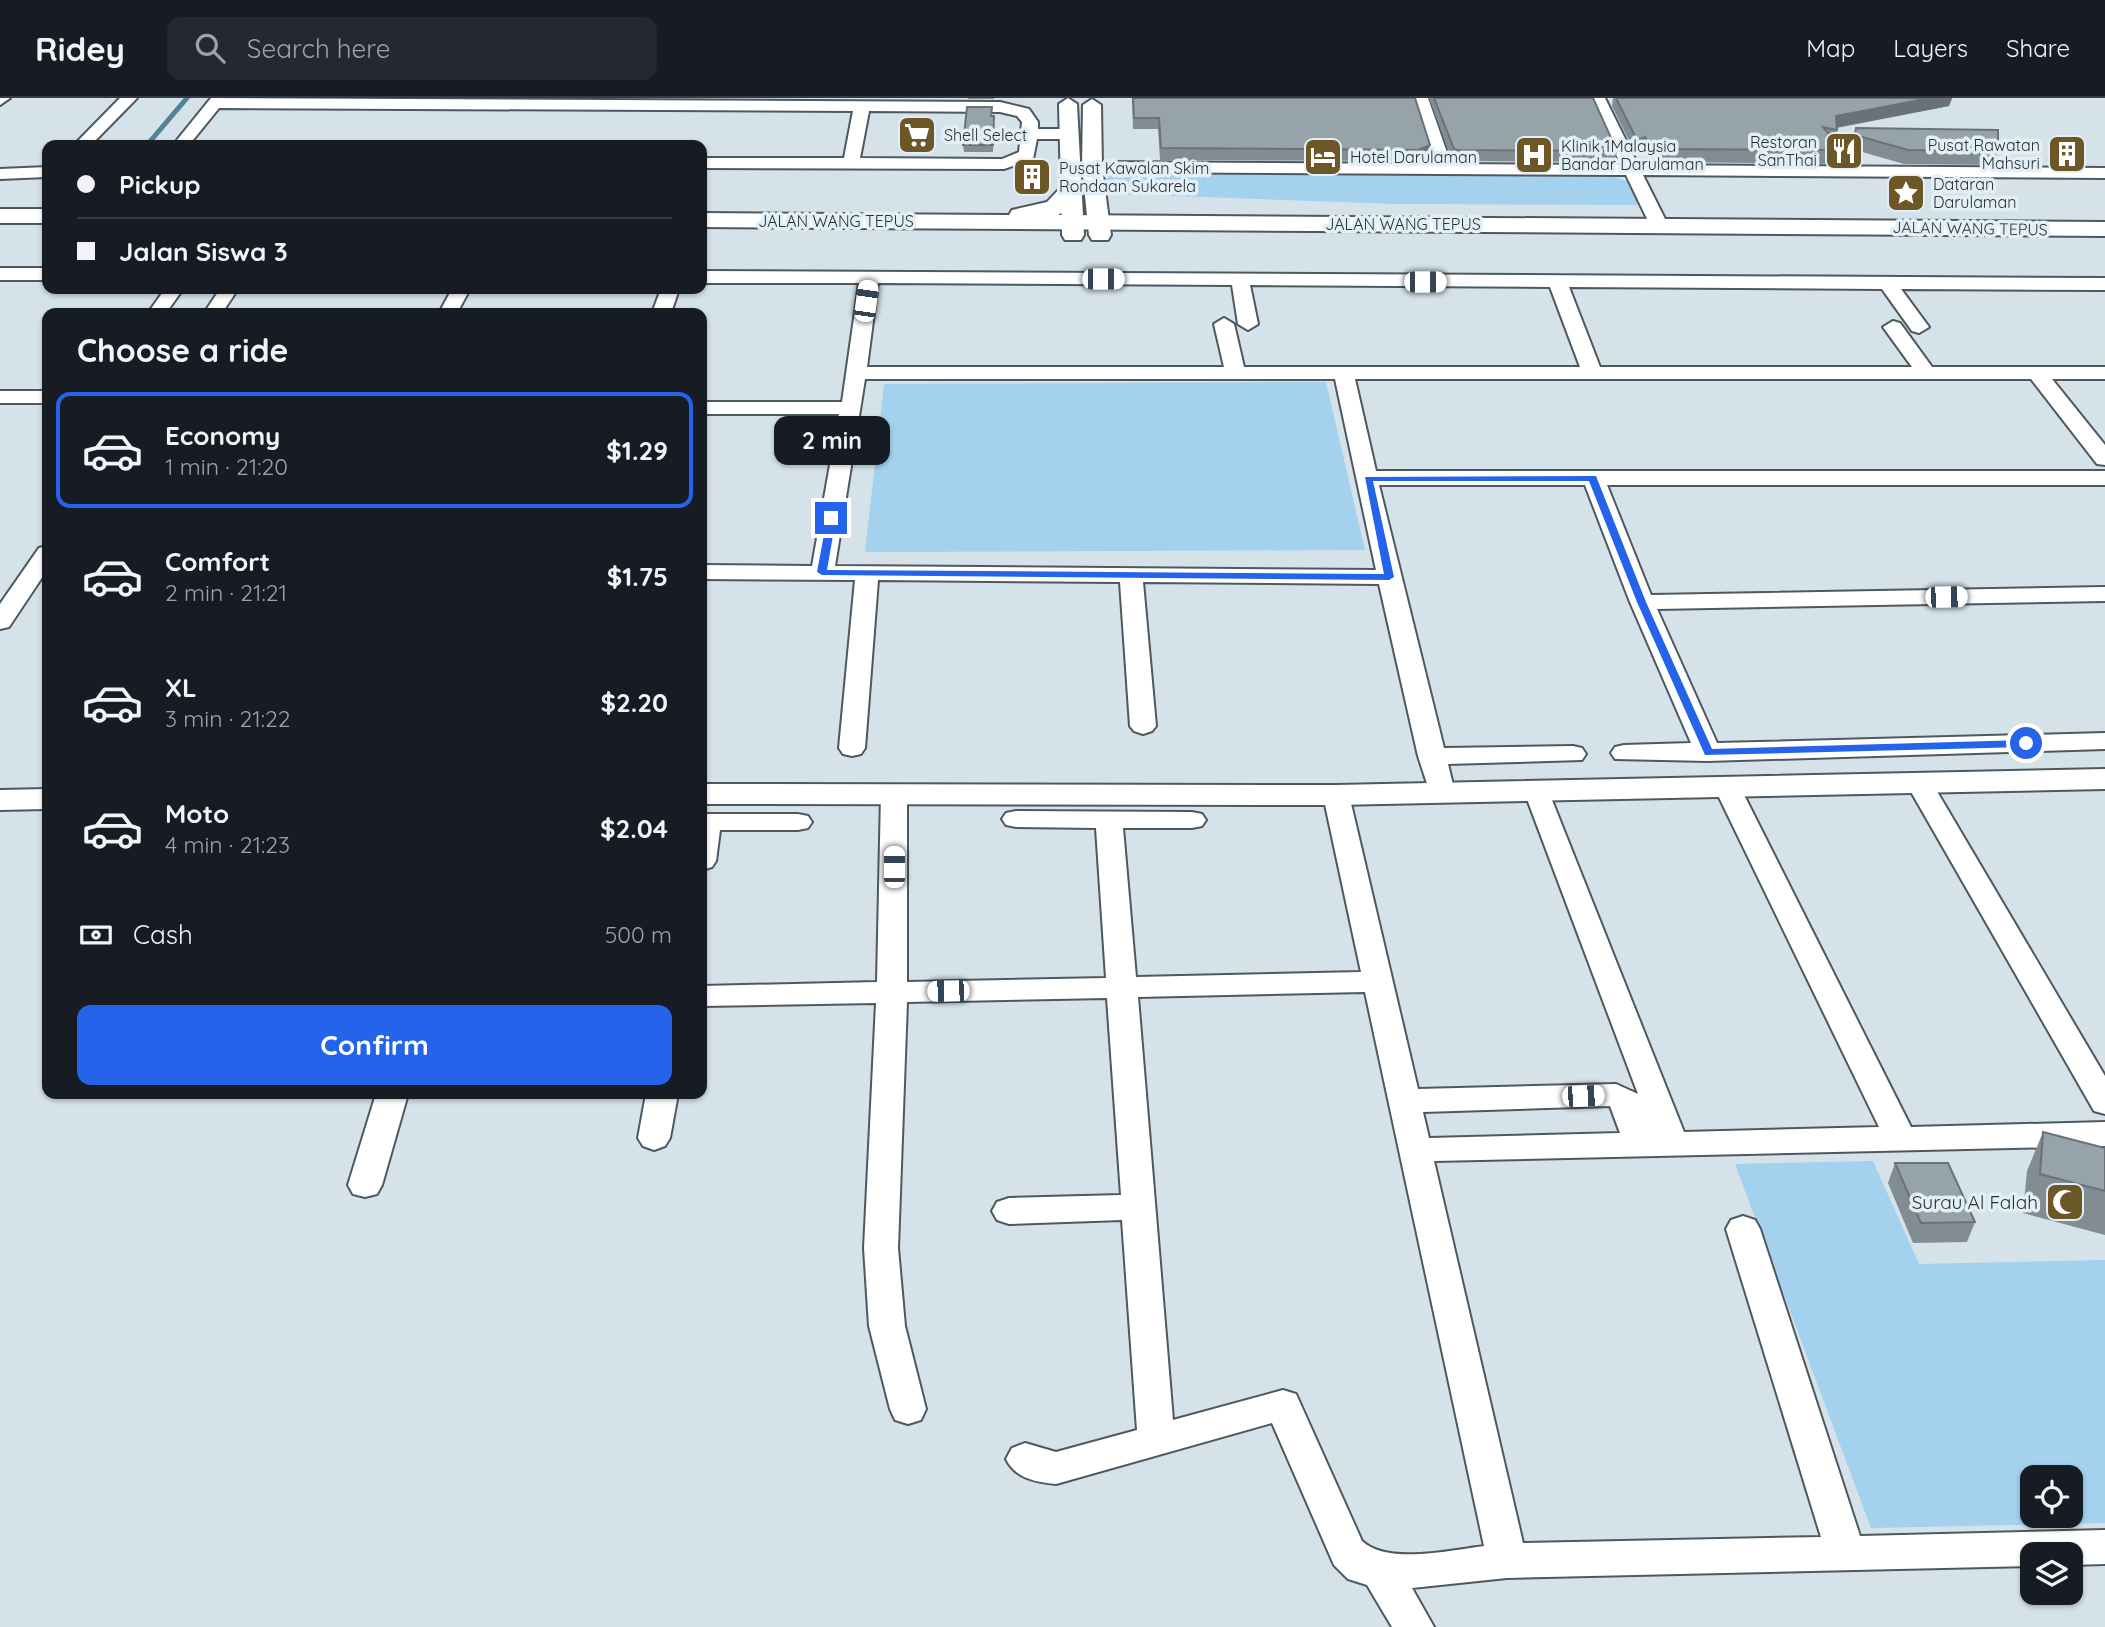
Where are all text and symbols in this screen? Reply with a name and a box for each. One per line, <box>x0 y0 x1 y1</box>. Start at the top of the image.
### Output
search box <box>167 17 657 80</box>
text: Ridey <box>35 28 125 69</box>
icon: search <box>191 29 229 67</box>
text: Search here <box>247 32 390 65</box>
text: Map <box>1806 33 1855 63</box>
text: Layers <box>1893 33 1968 63</box>
text: Share <box>2006 33 2070 63</box>
supermarket icon: Shell Select <box>896 114 938 156</box>
place label: Shell Select <box>944 125 1027 145</box>
restaurant icon: Restoran SanThai <box>1823 130 1865 172</box>
place label: Restoran SanThai <box>1750 132 1817 170</box>
building icon: Pusat Rawatan Mahsuri <box>2046 133 2088 175</box>
hospital icon: Klinik 1Malaysia Bandar Darulaman <box>1513 134 1555 176</box>
place label: Pusat Rawatan Mahsuri <box>1928 135 2040 173</box>
hotel icon: Hotel Darulaman <box>1302 136 1344 178</box>
place label: Klinik 1Malaysia Bandar Darulaman <box>1561 136 1704 174</box>
place label: Hotel Darulaman <box>1350 147 1477 167</box>
building icon: Pusat Kawalan Skim Rondaan Sukarela <box>1011 156 1053 198</box>
place label: Pusat Kawalan Skim Rondaan Sukarela <box>1059 158 1209 196</box>
text: Pickup <box>119 168 201 201</box>
place icon: Dataran Darulaman <box>1885 172 1927 214</box>
place label: Dataran Darulaman <box>1933 174 2016 212</box>
street label: JALAN WANG TEPUS <box>758 211 914 231</box>
street label: JALAN WANG TEPUS <box>1325 214 1481 234</box>
street label: JALAN WANG TEPUS <box>1892 217 2048 239</box>
text: Jalan Siswa 3 <box>119 235 288 268</box>
car <box>1083 269 1125 290</box>
car <box>1405 272 1447 293</box>
car <box>853 279 880 323</box>
text: Choose a ride <box>77 330 289 370</box>
callout: 2 min <box>773 416 889 466</box>
icon: car <box>81 419 144 482</box>
text: Economy <box>165 419 280 452</box>
text: 2 min <box>802 426 862 455</box>
text: $1.29 <box>606 434 668 467</box>
text: 1 min · 21:20 <box>165 452 288 481</box>
route end <box>815 502 847 534</box>
icon: car <box>81 545 144 608</box>
text: Comfort <box>165 545 270 578</box>
text: $1.75 <box>607 560 668 593</box>
text: 2 min · 21:21 <box>165 578 287 607</box>
car <box>1925 586 1968 608</box>
icon: car <box>81 671 144 734</box>
text: XL <box>165 671 197 704</box>
text: $2.20 <box>600 686 668 719</box>
text: 3 min · 21:22 <box>165 704 291 733</box>
route start <box>2010 727 2042 759</box>
icon: car <box>81 797 144 860</box>
text: Moto <box>165 797 229 830</box>
text: $2.04 <box>600 812 668 845</box>
text: 4 min · 21:23 <box>165 830 290 859</box>
car <box>884 846 905 888</box>
icon: cash <box>77 916 115 954</box>
text: Cash <box>133 918 193 951</box>
text: 500 m <box>605 920 672 949</box>
car <box>927 980 970 1002</box>
button: Confirm <box>77 1005 672 1085</box>
car <box>1562 1085 1605 1107</box>
mosque icon: Surau Al Falah <box>2044 1181 2086 1223</box>
place label: Surau Al Falah <box>1912 1190 2038 1214</box>
map controls <box>2020 1465 2083 1605</box>
button: locate <box>2020 1465 2083 1528</box>
button: layers <box>2020 1542 2083 1605</box>

